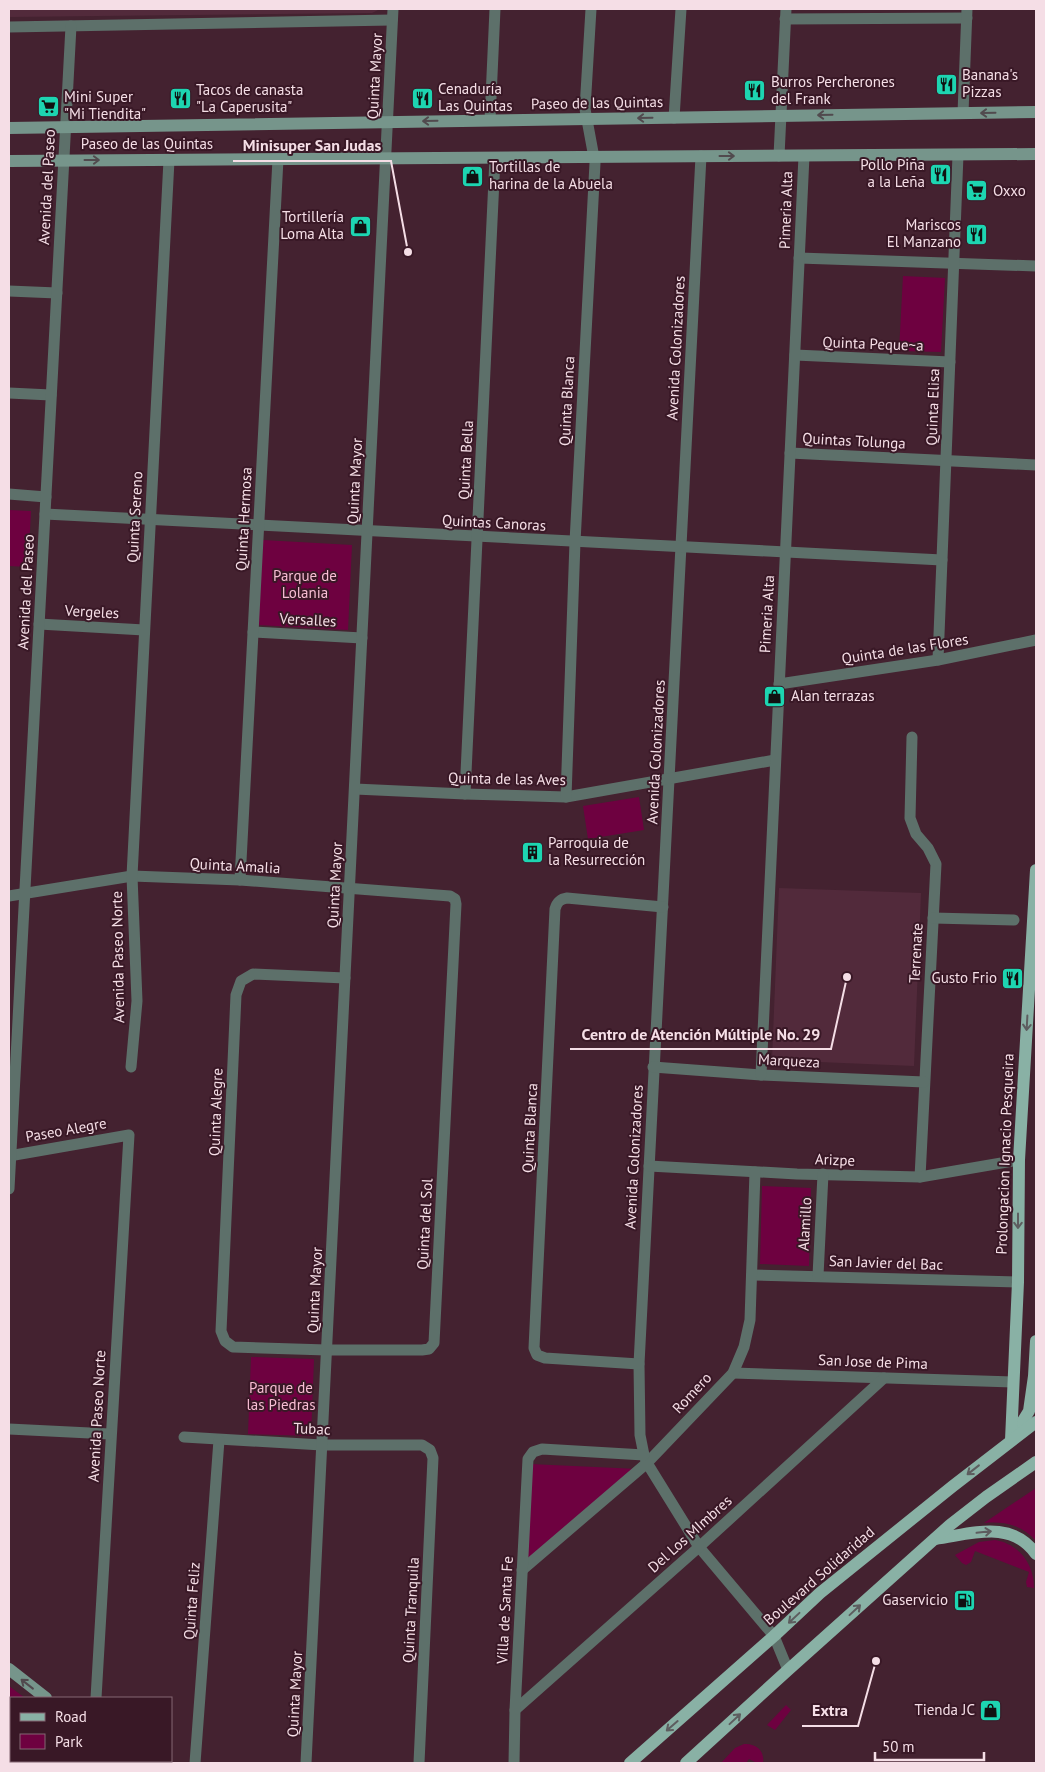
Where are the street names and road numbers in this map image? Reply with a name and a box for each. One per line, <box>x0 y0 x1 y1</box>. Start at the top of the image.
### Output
street label: Quinta Mayor <box>363 32 386 120</box>
street label: Paseo de las Quintas <box>531 92 663 113</box>
street label: Avenida del Paseo <box>34 129 59 245</box>
street label: Paseo de las Quintas <box>81 134 213 153</box>
street label: Pimeria Alta <box>775 171 796 249</box>
street label: Avenida Colonizadores <box>662 275 689 421</box>
street label: Quinta Peque~a <box>822 332 924 355</box>
street label: Quinta Blanca <box>555 355 578 446</box>
street label: Quinta Elisa <box>922 368 943 446</box>
street label: Quinta Bella <box>454 420 477 500</box>
street label: Quintas Tolunga <box>802 428 906 453</box>
street label: Quinta Mayor <box>343 437 366 525</box>
street label: Quinta Hermosa <box>231 467 256 571</box>
street label: Quinta Sereno <box>123 471 146 563</box>
street label: Quintas Canoras <box>441 510 547 535</box>
street label: Avenida del Paseo <box>13 534 38 650</box>
street label: Pimeria Alta <box>755 575 778 653</box>
street label: Vergeles <box>63 601 120 622</box>
street label: Versalles <box>278 608 337 630</box>
street label: Quinta de las Flores <box>840 629 970 668</box>
street label: Avenida Colonizadores <box>642 679 669 825</box>
street label: Quinta de las Aves <box>448 768 566 789</box>
street label: Quinta Mayor <box>323 841 346 929</box>
street label: Quinta Amalia <box>189 854 281 877</box>
street label: Avenida Paseo Norte <box>107 891 128 1023</box>
street label: Terrenate <box>904 923 927 983</box>
street label: Marqueza <box>757 1049 821 1072</box>
street label: Prolongacion Ignacio Pesqueira <box>991 1053 1018 1255</box>
street label: Quinta Alegre <box>204 1068 227 1156</box>
street label: Quinta Blanca <box>518 1082 541 1173</box>
street label: Avenida Colonizadores <box>620 1084 647 1230</box>
street label: Paseo Alegre <box>24 1113 108 1146</box>
street label: Arizpe <box>815 1149 856 1170</box>
street label: Quinta del Sol <box>413 1177 436 1270</box>
street label: Alamillo <box>794 1197 815 1251</box>
street label: Quinta Mayor <box>303 1246 326 1334</box>
street label: San Javier del Bac <box>829 1251 944 1274</box>
street label: Avenida Paseo Norte <box>84 1350 109 1482</box>
street label: San Jose de Pima <box>818 1350 928 1373</box>
street label: Romero <box>668 1368 715 1417</box>
street label: Tubac <box>293 1418 331 1439</box>
street label: Del Los MImbres <box>644 1491 736 1576</box>
street label: Boulevard Solidaridad <box>759 1522 878 1629</box>
street label: Quinta Tranquila <box>398 1556 423 1663</box>
street label: Villa de Santa Fe <box>492 1556 517 1665</box>
street label: Quinta Feliz <box>179 1562 204 1640</box>
street label: Quinta Mayor <box>283 1650 306 1738</box>

